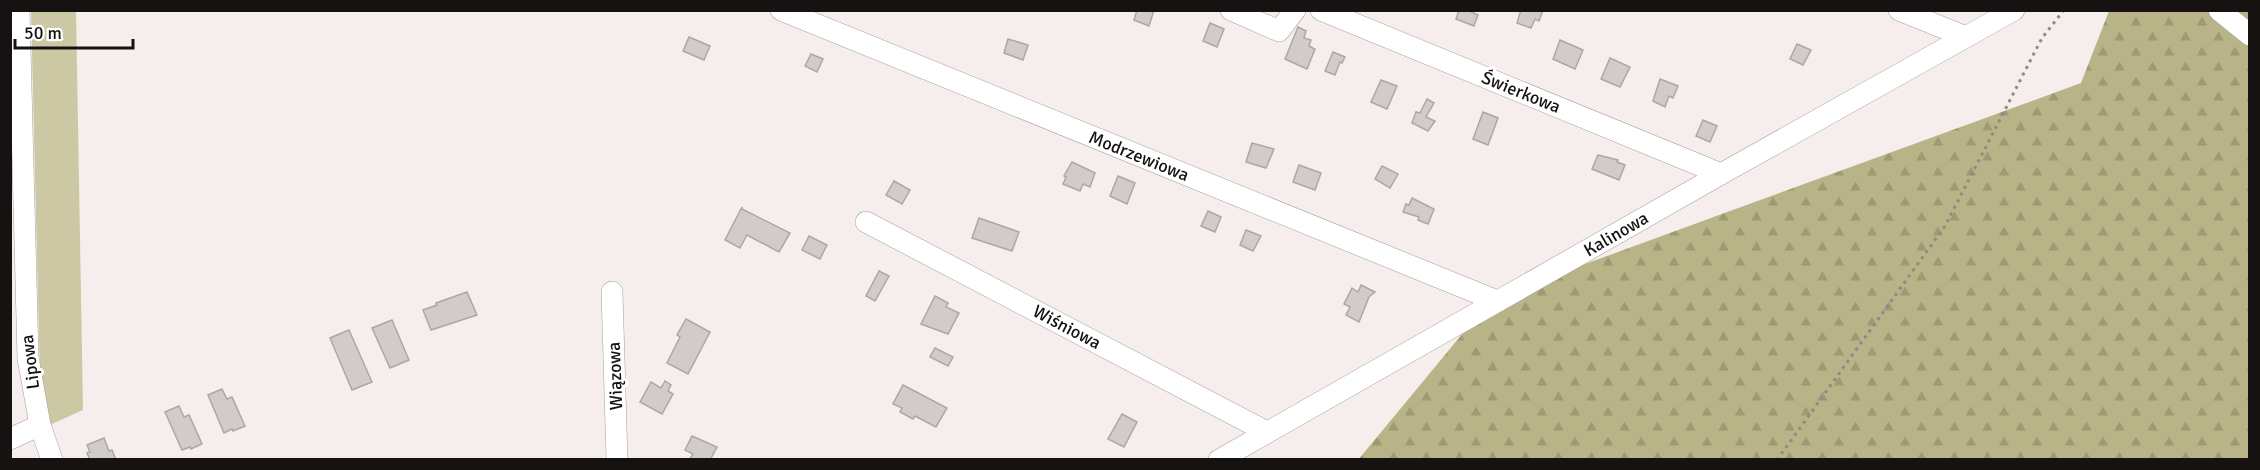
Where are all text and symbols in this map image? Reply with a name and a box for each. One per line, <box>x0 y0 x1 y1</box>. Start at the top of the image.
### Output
scale bar <box>15 12 134 50</box>
text: 50 m <box>24 22 62 44</box>
street label: Świerkowa <box>1478 66 1564 118</box>
street label: Modrzewiowa <box>1086 126 1192 186</box>
street label: Kalinowa <box>1580 207 1652 261</box>
street label: Wiśniowa <box>1029 300 1105 354</box>
street label: Lipowa <box>16 334 44 390</box>
street label: Wiązowa <box>603 341 627 411</box>

